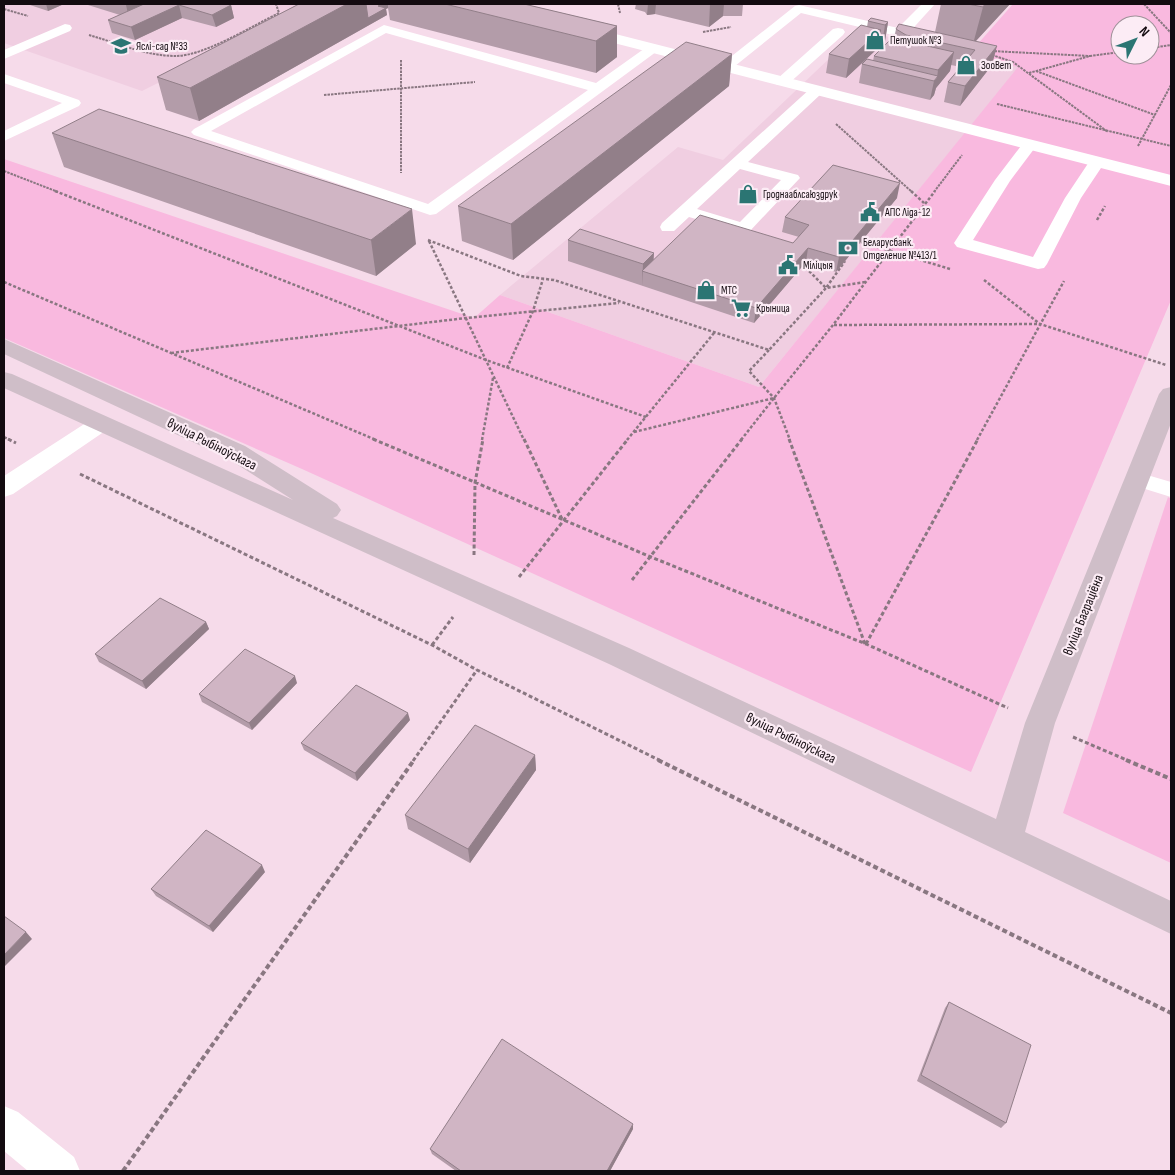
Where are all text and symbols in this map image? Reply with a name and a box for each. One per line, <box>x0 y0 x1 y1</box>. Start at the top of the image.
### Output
north arrow <box>1110 15 1160 65</box>
text: N <box>1135 23 1153 40</box>
shop icon: Петушок №3 <box>864 29 886 51</box>
place label: Петушок №3 <box>890 34 942 47</box>
school or university icon: Яслі-сад №33 <box>110 35 132 57</box>
place label: Яслі-сад №33 <box>136 40 188 53</box>
shop icon: ЗооВет <box>955 54 977 76</box>
place label: ЗооВет <box>981 59 1011 72</box>
shop icon: Гроднааблсаюздрук <box>737 183 759 205</box>
place label: Гроднааблсаюздрук <box>763 188 838 201</box>
public building icon: АПС Ліда-12 <box>859 201 881 223</box>
place label: АПС Ліда-12 <box>884 206 931 219</box>
place label: Беларусбанк. Отделение №413/1 <box>863 236 937 262</box>
bank icon: Беларусбанк. Отделение №413/1 <box>837 237 859 259</box>
public building icon: Міліцыя <box>777 254 799 276</box>
place label: Міліцыя <box>803 259 833 272</box>
shop icon: МТС <box>695 279 717 301</box>
place label: МТС <box>721 284 737 297</box>
supermarket icon: Крыница <box>730 297 752 319</box>
place label: Крыница <box>756 302 790 315</box>
street label: вуліца Рыбіноўскага <box>164 414 260 474</box>
street label: вуліца Баграціёна <box>1059 572 1107 658</box>
street label: вуліца Рыбіноўскага <box>743 709 839 767</box>

